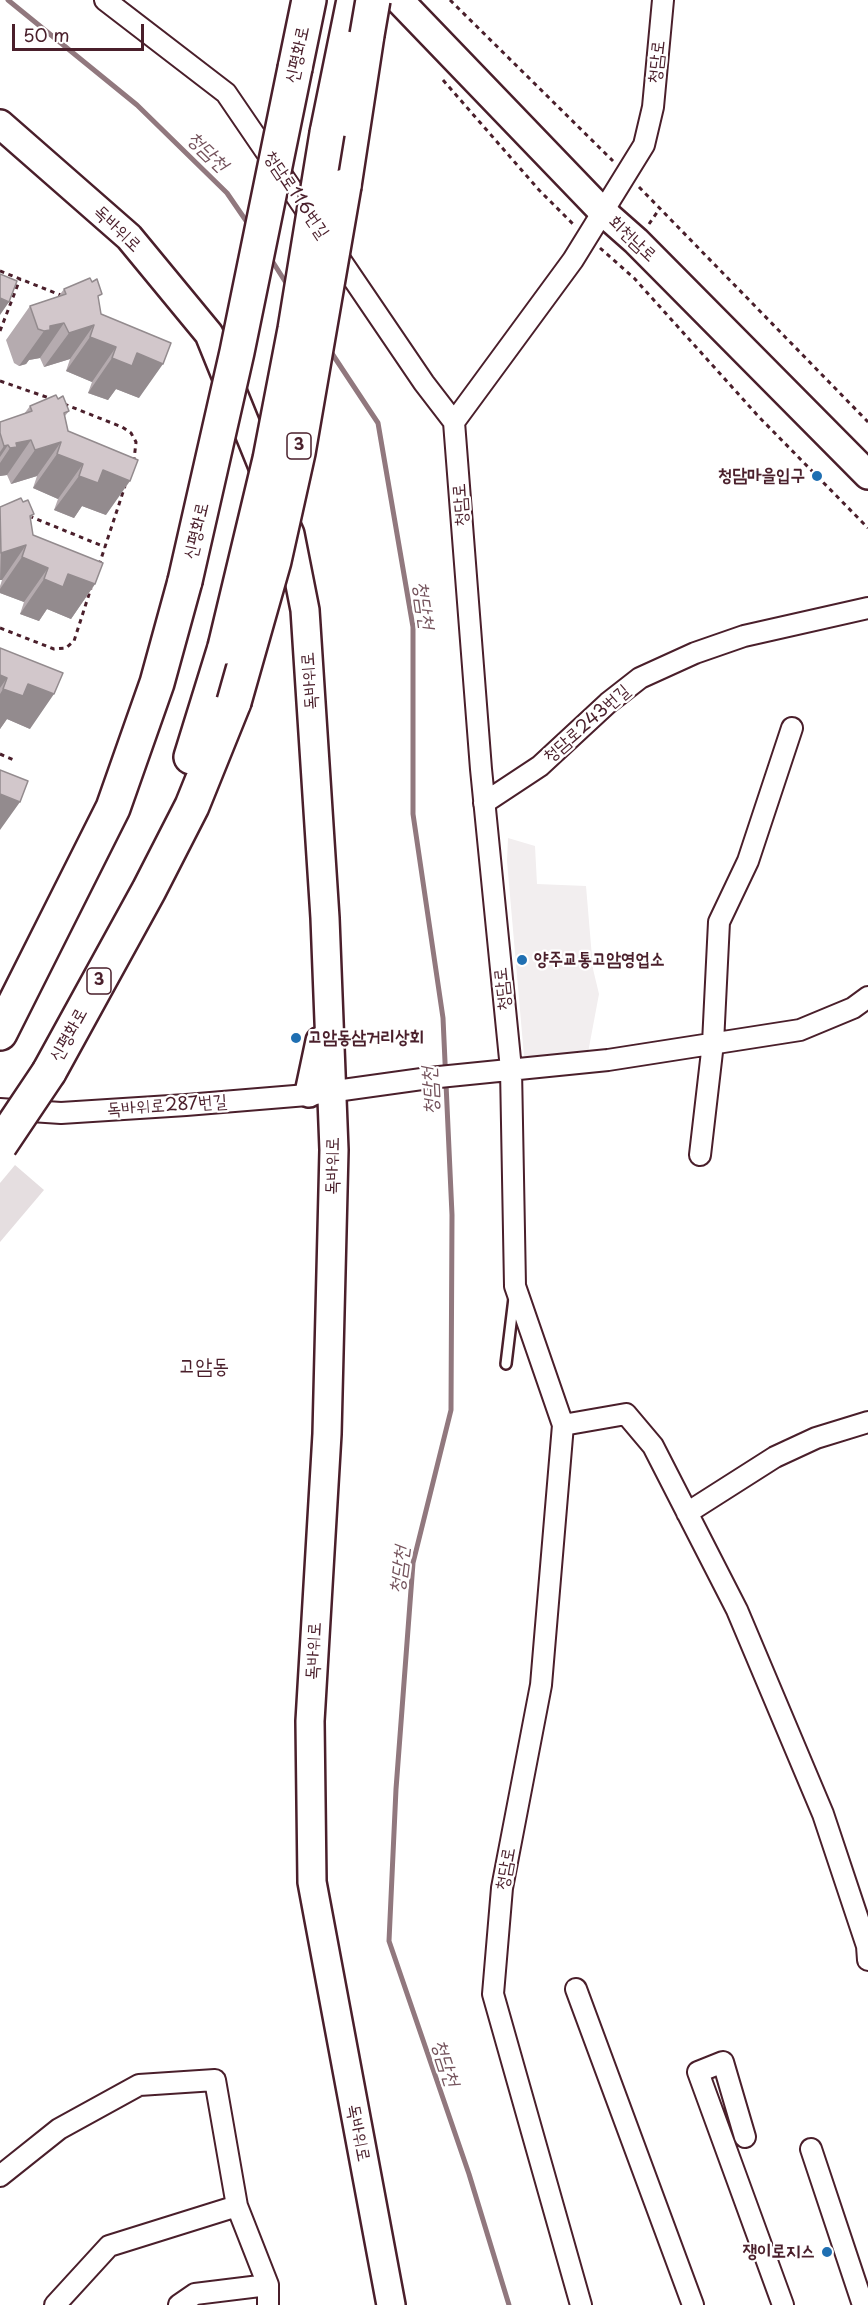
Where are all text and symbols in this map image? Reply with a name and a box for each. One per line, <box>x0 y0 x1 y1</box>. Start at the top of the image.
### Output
scale bar <box>15 12 147 50</box>
text: 50 m <box>23 21 70 48</box>
street label: 신평화로 <box>281 24 315 86</box>
street label: 청담로 <box>644 39 670 85</box>
water label: 청담천 <box>181 127 233 177</box>
street label: 청담로116번길 <box>259 147 333 243</box>
street label: 독바위로 <box>89 201 145 257</box>
street label: 회천남로 <box>603 211 661 267</box>
road number: 3 <box>287 433 311 459</box>
place label: 청담마을입구 <box>718 465 805 487</box>
marker: 청담마을입구 <box>810 469 824 483</box>
street label: 청담로 <box>449 483 473 527</box>
street label: 신평화로 <box>180 500 214 562</box>
water label: 청담천 <box>408 579 438 631</box>
street label: 독바위로 <box>297 651 323 711</box>
street label: 청담로243번길 <box>539 680 635 768</box>
place label: 양주교통고암영업소 <box>534 949 664 971</box>
marker: 양주교통고암영업소 <box>515 953 529 967</box>
street label: 청담로 <box>490 966 516 1012</box>
road number: 3 <box>87 968 111 994</box>
street label: 신평화로 <box>46 1004 92 1066</box>
place label: 고암동삼거리상회 <box>308 1027 424 1049</box>
marker: 고암동삼거리상회 <box>289 1031 303 1045</box>
water label: 청담천 <box>418 1066 444 1116</box>
street label: 독바위로287번길 <box>106 1091 228 1121</box>
street label: 독바위로 <box>322 1137 344 1195</box>
district label: 고암동 <box>179 1354 229 1380</box>
water label: 청담천 <box>385 1545 415 1595</box>
street label: 독바위로 <box>302 1622 326 1680</box>
street label: 청담로 <box>492 1846 520 1892</box>
water label: 청담천 <box>426 2036 464 2090</box>
street label: 독바위로 <box>342 2103 374 2163</box>
place label: 쟁이로지스 <box>743 2241 815 2263</box>
marker: 쟁이로지스 <box>820 2245 834 2259</box>

